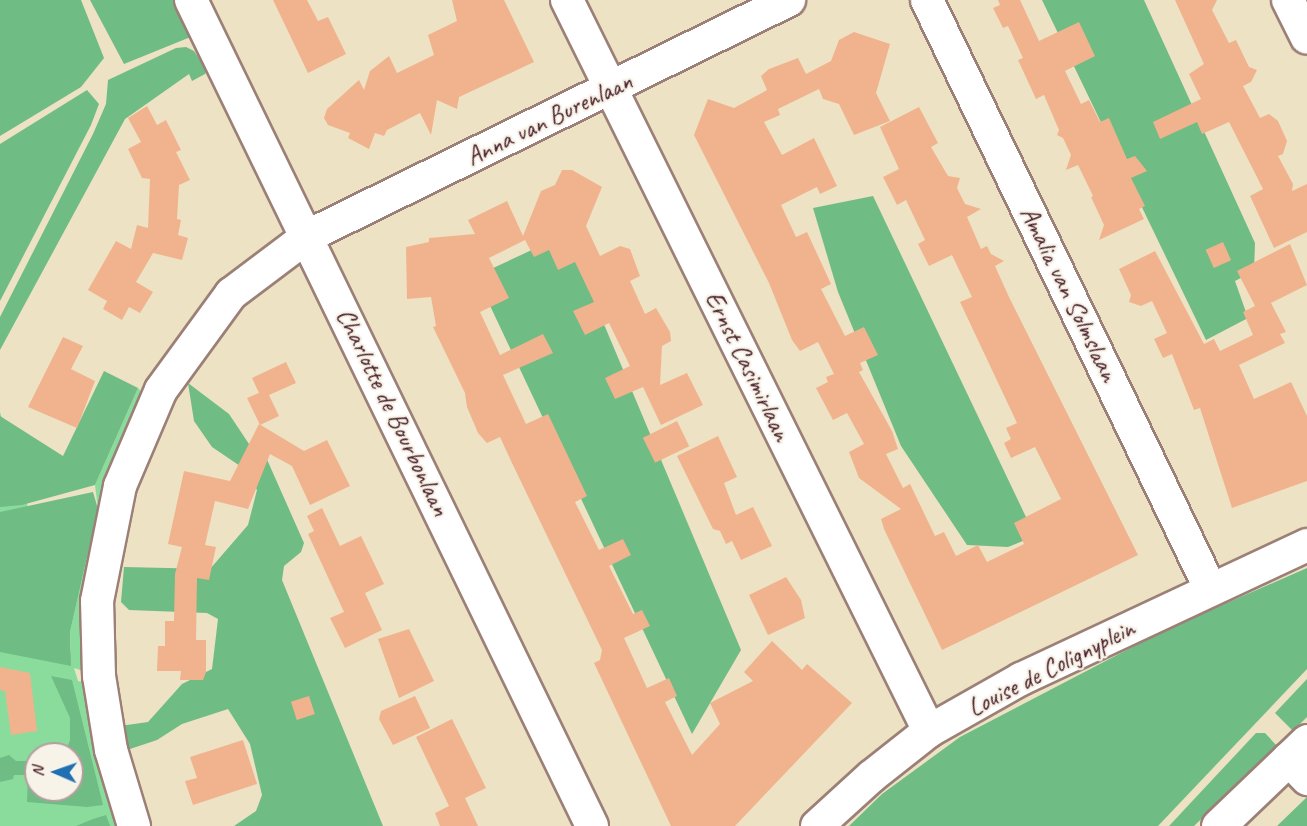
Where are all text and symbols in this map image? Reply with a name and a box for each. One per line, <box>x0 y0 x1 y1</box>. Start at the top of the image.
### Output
street label: Anna van Burenlaan <box>460 65 638 173</box>
street label: Amalia van Solmslaan <box>1013 201 1125 387</box>
street label: Ernst Casimirlaan <box>698 285 798 447</box>
street label: Charlotte de Bourbonlaan <box>329 303 457 521</box>
street label: Louise de Colignyplein <box>962 613 1140 723</box>
north arrow <box>24 742 84 802</box>
text: N <box>28 766 48 777</box>

